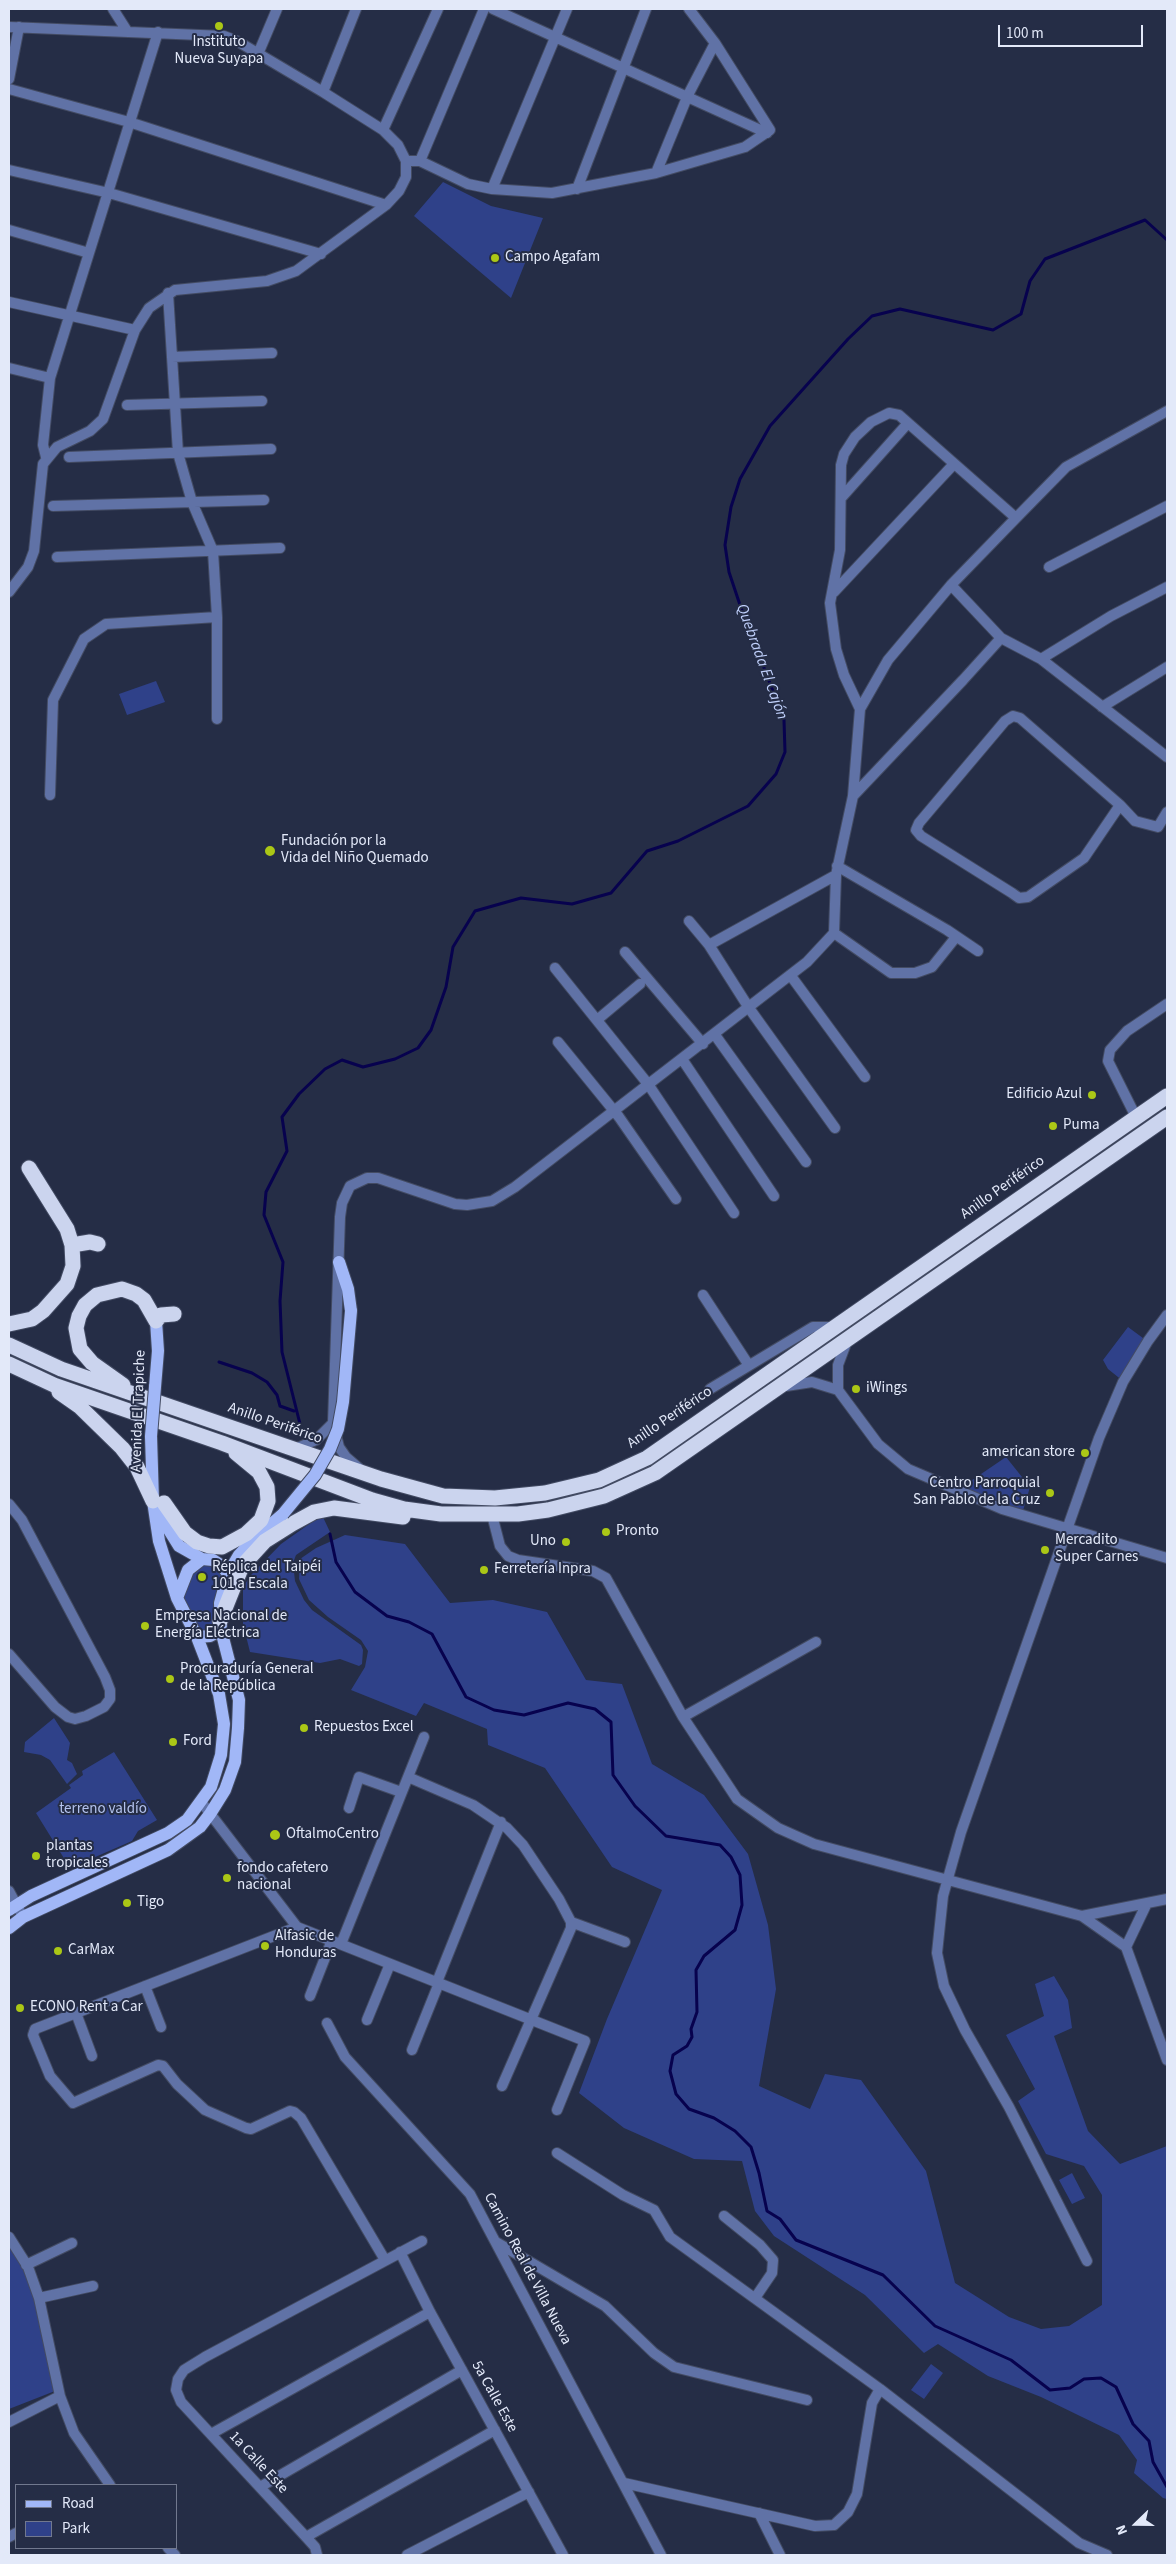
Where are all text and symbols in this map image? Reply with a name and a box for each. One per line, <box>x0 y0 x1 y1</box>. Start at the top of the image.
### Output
scale bar <box>1001 15 1146 47</box>
marker: Instituto Nueva Suyapa <box>213 20 225 32</box>
text: 100 m <box>1006 23 1044 44</box>
place label: Instituto Nueva Suyapa <box>175 34 263 69</box>
place label: Campo Agafam <box>505 249 600 267</box>
marker: Campo Agafam <box>489 252 501 264</box>
water label: Quebrada El Cajón <box>731 601 791 723</box>
place label: Fundación por la Vida del Niño Quemado <box>281 833 429 868</box>
marker: Fundación por la Vida del Niño Quemado <box>263 844 277 858</box>
place label: Edificio Azul <box>1006 1086 1082 1104</box>
marker: Edificio Azul <box>1086 1089 1098 1101</box>
place label: Puma <box>1063 1117 1100 1135</box>
marker: Puma <box>1047 1120 1059 1132</box>
street label: Anillo Periférico <box>957 1152 1049 1224</box>
street label: Avenida El Trapiche <box>128 1350 150 1472</box>
place label: iWings <box>866 1380 907 1398</box>
street label: Anillo Periférico <box>624 1383 716 1453</box>
marker: iWings <box>850 1383 862 1395</box>
street label: Anillo Periférico <box>226 1399 324 1449</box>
place label: american store <box>982 1444 1075 1462</box>
marker: american store <box>1079 1447 1091 1459</box>
place label: Centro Parroquial San Pablo de la Cruz <box>913 1475 1040 1510</box>
marker: Centro Parroquial San Pablo de la Cruz <box>1044 1487 1056 1499</box>
place label: Pronto <box>616 1523 659 1541</box>
marker: Pronto <box>600 1526 612 1538</box>
place label: Mercadito Super Carnes <box>1055 1532 1138 1567</box>
place label: Uno <box>530 1533 556 1551</box>
marker: Uno <box>560 1536 572 1548</box>
marker: Mercadito Super Carnes <box>1039 1544 1051 1556</box>
place label: Réplica del Taipéi 101 a Escala <box>212 1559 321 1594</box>
place label: Ferretería Inpra <box>494 1561 591 1579</box>
marker: Ferretería Inpra <box>478 1564 490 1576</box>
marker: Réplica del Taipéi 101 a Escala <box>196 1571 208 1583</box>
place label: Empresa Nacional de Energía Eléctrica <box>155 1608 287 1643</box>
marker: Empresa Nacional de Energía Eléctrica <box>139 1620 151 1632</box>
place label: Procuraduría General de la República <box>180 1661 314 1696</box>
marker: Procuraduría General de la República <box>164 1673 176 1685</box>
place label: Repuestos Excel <box>314 1719 414 1737</box>
marker: Repuestos Excel <box>298 1722 310 1734</box>
place label: Ford <box>183 1733 212 1751</box>
marker: Ford <box>167 1736 179 1748</box>
park label: terreno valdío <box>59 1801 147 1819</box>
place label: OftalmoCentro <box>286 1826 379 1844</box>
marker: OftalmoCentro <box>268 1828 282 1842</box>
place label: plantas tropicales <box>46 1838 108 1873</box>
marker: plantas tropicales <box>30 1850 42 1862</box>
place label: fondo cafetero nacional <box>237 1860 328 1895</box>
marker: fondo cafetero nacional <box>221 1872 233 1884</box>
place label: Tigo <box>137 1894 164 1912</box>
marker: Tigo <box>121 1897 133 1909</box>
place label: Alfasic de Honduras <box>275 1928 336 1963</box>
marker: Alfasic de Honduras <box>259 1940 271 1952</box>
place label: CarMax <box>68 1942 114 1960</box>
marker: CarMax <box>52 1945 64 1957</box>
place label: ECONO Rent a Car <box>30 1999 143 2017</box>
marker: ECONO Rent a Car <box>14 2002 26 2014</box>
street label: Camino Real de Villa Nueva <box>479 2190 575 2348</box>
street label: 5a Calle Este <box>467 2358 521 2436</box>
street label: 1a Calle Este <box>225 2428 291 2498</box>
legend <box>15 2484 178 2549</box>
text: Road <box>62 2493 94 2514</box>
north arrow <box>1111 2499 1161 2549</box>
text: Park <box>62 2518 90 2539</box>
text: N <box>1111 2522 1133 2538</box>

